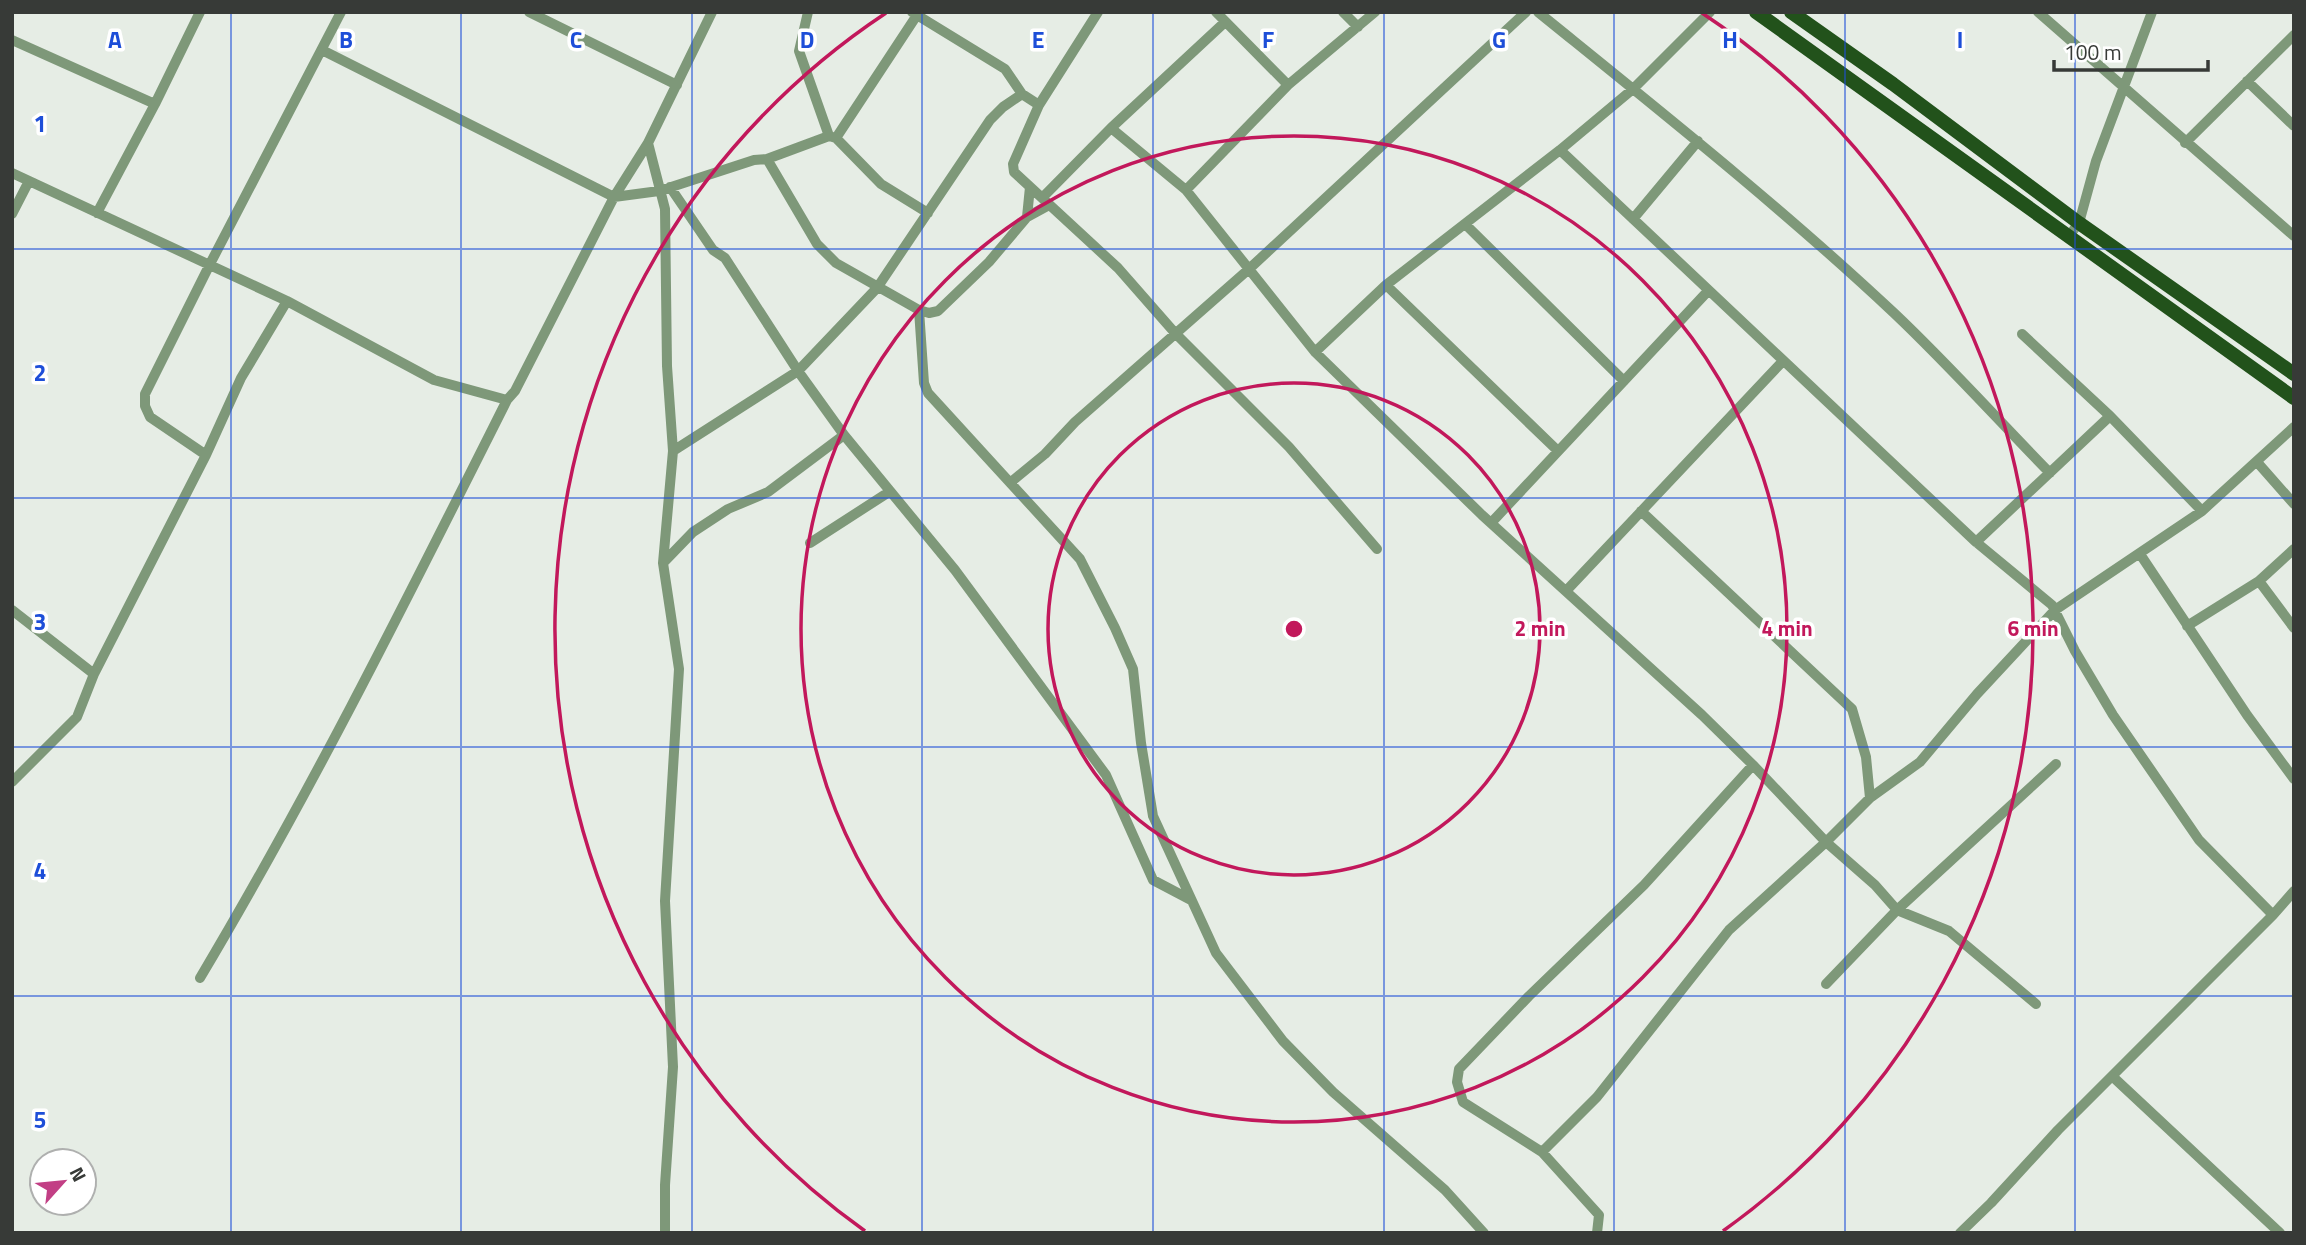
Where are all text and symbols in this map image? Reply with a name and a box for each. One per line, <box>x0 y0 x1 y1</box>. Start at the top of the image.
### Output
text: A <box>108 22 122 57</box>
text: B <box>339 22 353 57</box>
text: C <box>570 22 582 57</box>
text: D <box>800 22 814 57</box>
text: E <box>1032 22 1044 57</box>
text: F <box>1262 22 1274 57</box>
text: G <box>1492 22 1506 57</box>
text: H <box>1722 22 1738 57</box>
text: I <box>1957 22 1963 57</box>
scale bar <box>2054 28 2208 72</box>
text: 100 m <box>2064 36 2121 68</box>
text: 1 <box>34 106 46 141</box>
text: 2 <box>34 355 46 390</box>
text: 3 <box>34 604 46 639</box>
text: 2 min <box>1514 612 1566 644</box>
text: 4 min <box>1761 612 1813 644</box>
text: 6 min <box>2007 612 2059 644</box>
centre of rings <box>1282 617 1306 641</box>
text: 4 <box>34 853 46 888</box>
text: 5 <box>34 1102 46 1137</box>
north arrow <box>28 1147 98 1217</box>
text: N <box>63 1162 95 1187</box>

